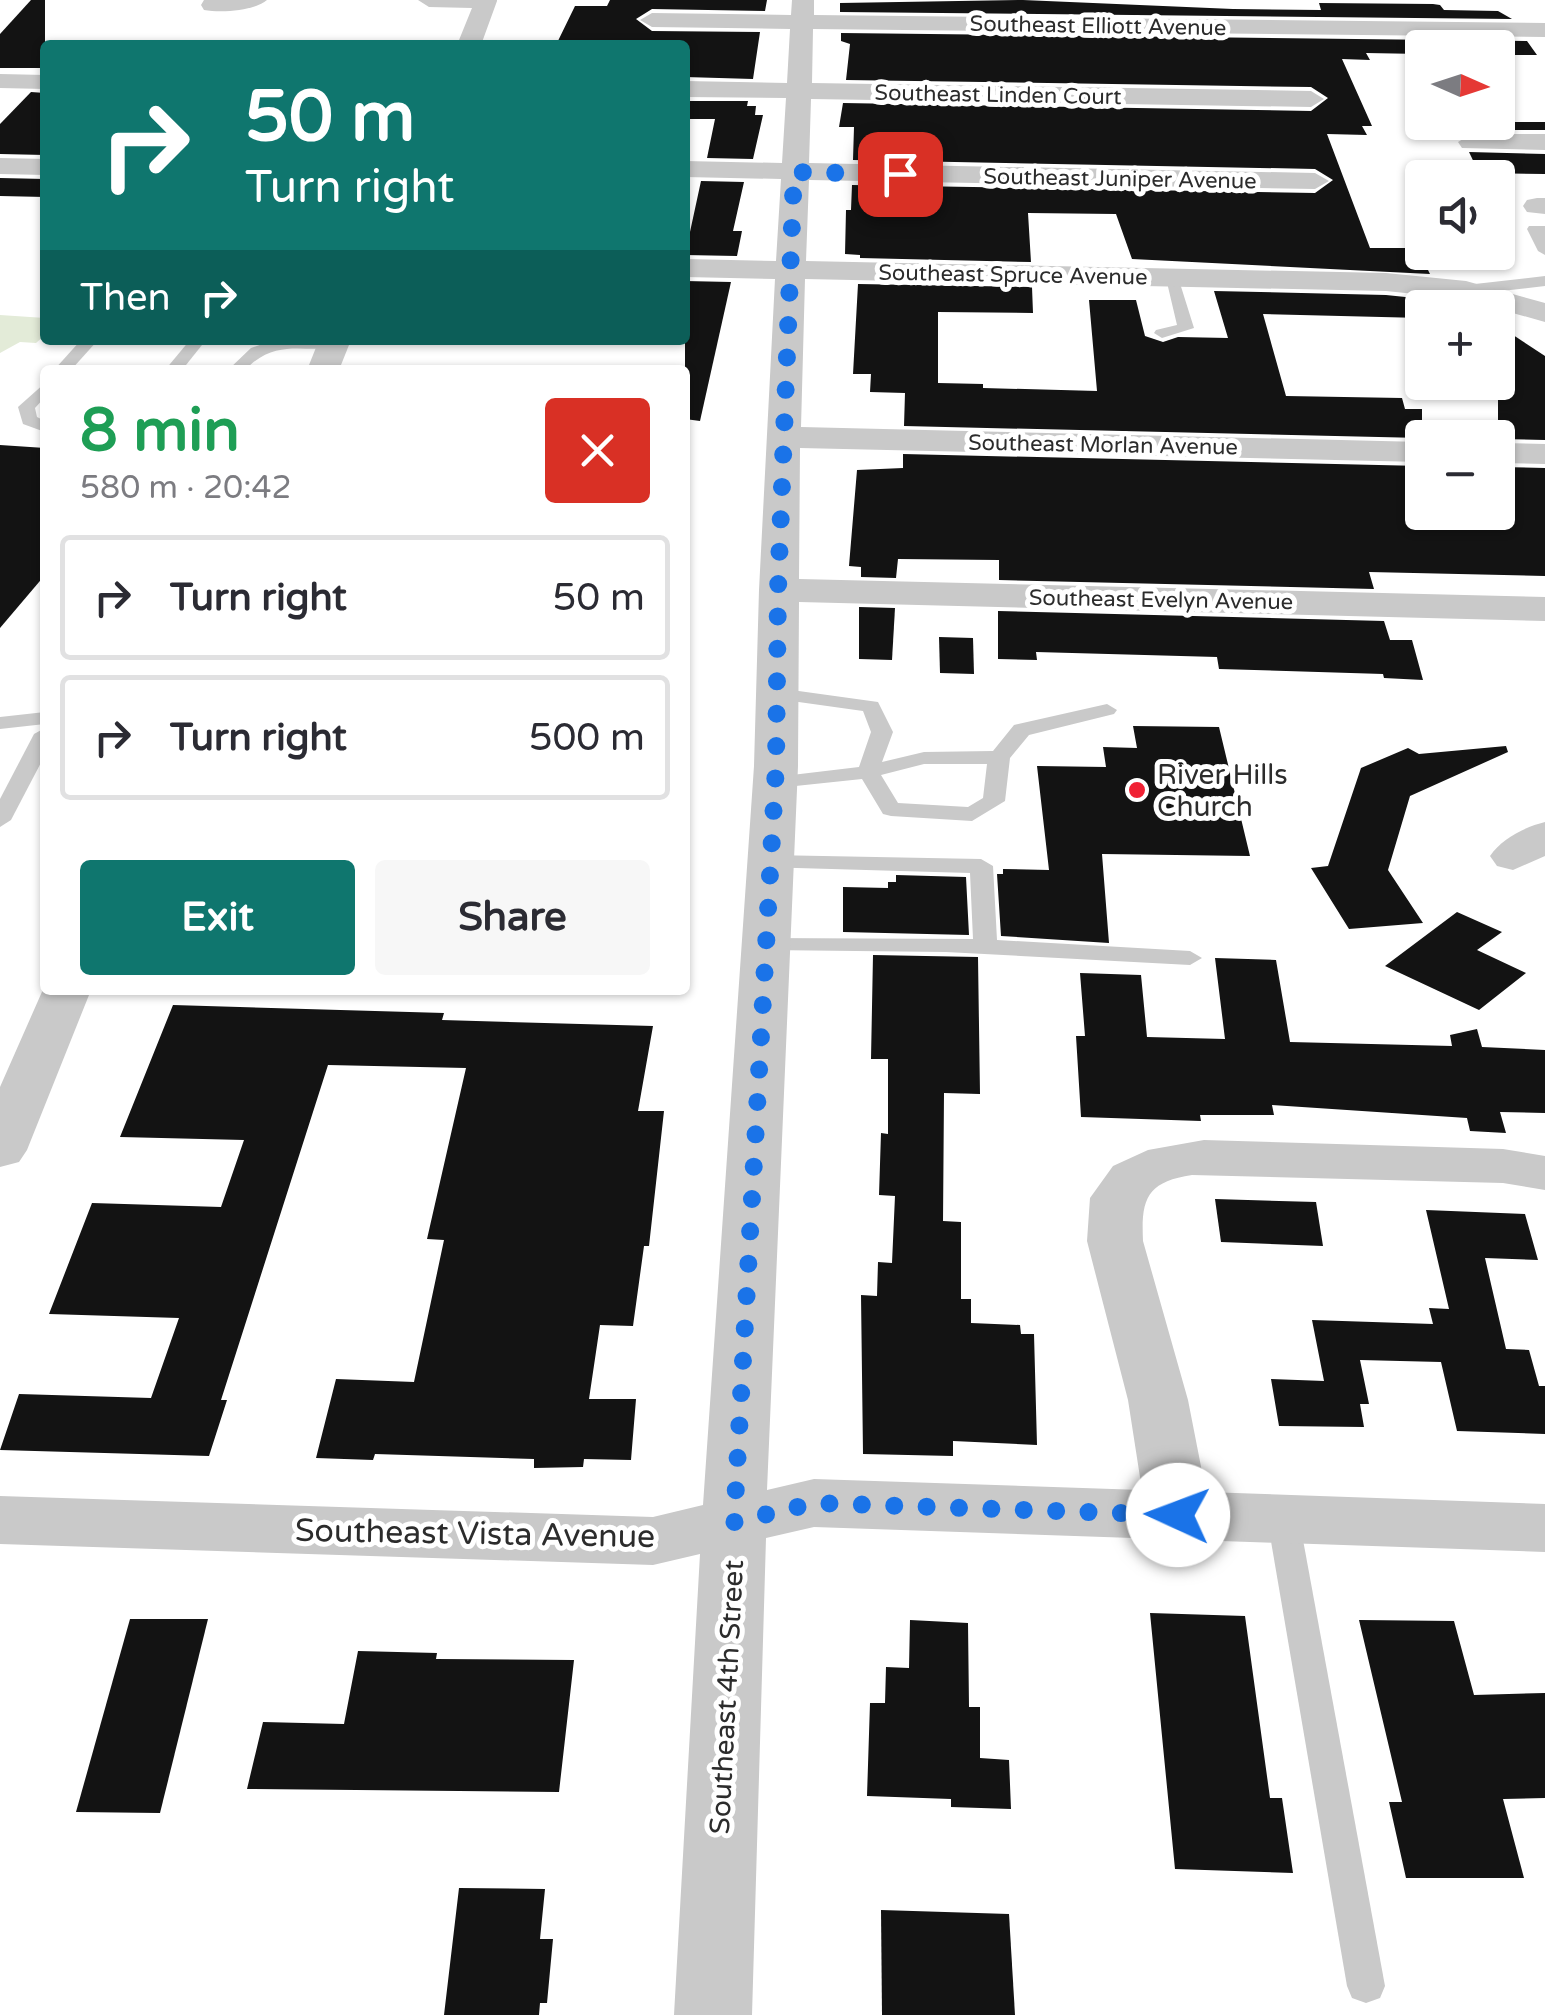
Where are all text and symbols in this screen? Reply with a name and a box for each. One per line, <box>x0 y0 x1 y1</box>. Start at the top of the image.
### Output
street label: Southeast Elliott Avenue <box>969 11 1226 41</box>
north arrow <box>1405 30 1515 140</box>
map controls <box>1405 30 1515 530</box>
text: 50 m <box>245 76 415 160</box>
icon: right <box>80 80 210 210</box>
street label: Southeast Linden Court <box>874 80 1122 110</box>
pin <box>858 132 943 217</box>
icon: arrive <box>873 147 928 202</box>
button: sound <box>1405 160 1515 270</box>
text: Turn right <box>245 161 454 215</box>
street label: Southeast Juniper Avenue <box>983 164 1257 194</box>
street label: Southeast Spruce Avenue <box>878 260 1148 290</box>
icon: right <box>191 270 246 325</box>
text: Then <box>80 275 171 321</box>
button: + <box>1405 290 1515 400</box>
text: 8 min <box>80 395 240 467</box>
button: close <box>545 398 650 503</box>
button: − <box>1405 420 1515 530</box>
street label: Southeast Morlan Avenue <box>968 430 1238 460</box>
text: 580 m · 20:42 <box>80 469 292 507</box>
icon: right <box>85 570 140 625</box>
text: Turn right <box>170 575 347 621</box>
text: 50 m <box>553 575 645 621</box>
street label: Southeast Evelyn Avenue <box>1029 585 1293 615</box>
icon: right <box>85 710 140 765</box>
text: Turn right <box>170 715 347 761</box>
text: 500 m <box>529 715 645 761</box>
place label: River Hills Church <box>1157 758 1288 824</box>
marker: River Hills Church <box>1126 779 1148 801</box>
button: Exit <box>80 860 355 975</box>
button: Share <box>375 860 650 975</box>
position arrow <box>1126 1463 1230 1567</box>
street label: Southeast Vista Avenue <box>294 1512 655 1556</box>
street label: Southeast 4th Street <box>703 1559 751 1835</box>

